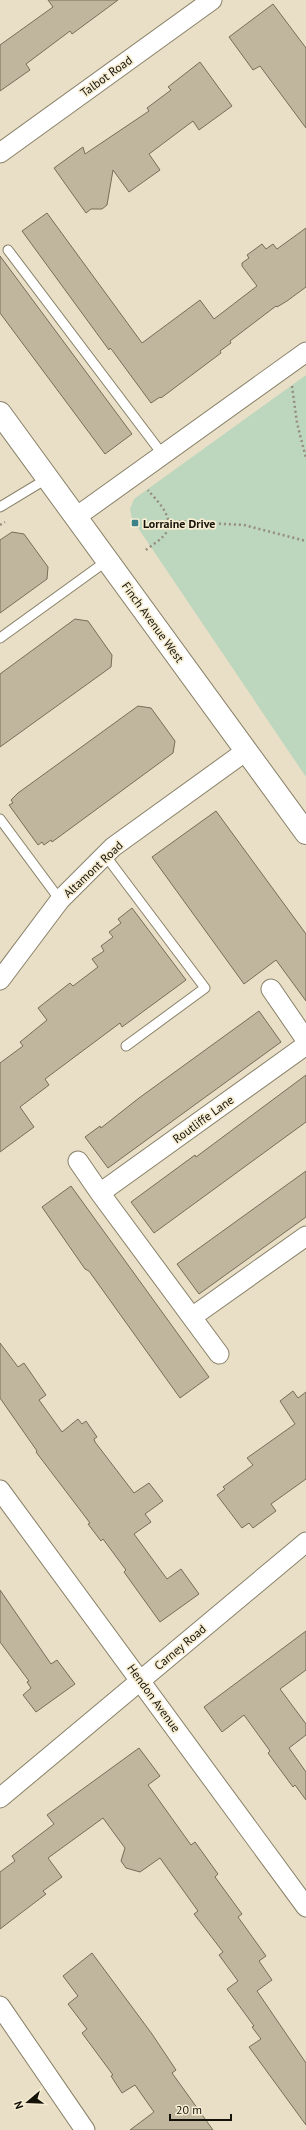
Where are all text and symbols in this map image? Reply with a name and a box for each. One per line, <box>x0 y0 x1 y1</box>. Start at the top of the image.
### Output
street label: Talbot Road <box>77 52 135 100</box>
place label: Lorraine Drive <box>143 516 215 531</box>
marker: Lorraine Drive <box>130 518 140 528</box>
street label: Finch Avenue West <box>119 579 187 665</box>
street label: Altamont Road <box>60 838 126 900</box>
street label: Routliffe Lane <box>170 1092 236 1146</box>
street label: Carney Road <box>151 1621 209 1673</box>
street label: Hendon Avenue <box>124 1661 184 1735</box>
north arrow <box>8 2082 48 2122</box>
scale bar <box>170 2096 231 2122</box>
text: N <box>11 2100 26 2111</box>
text: 20 m <box>176 2102 202 2117</box>

